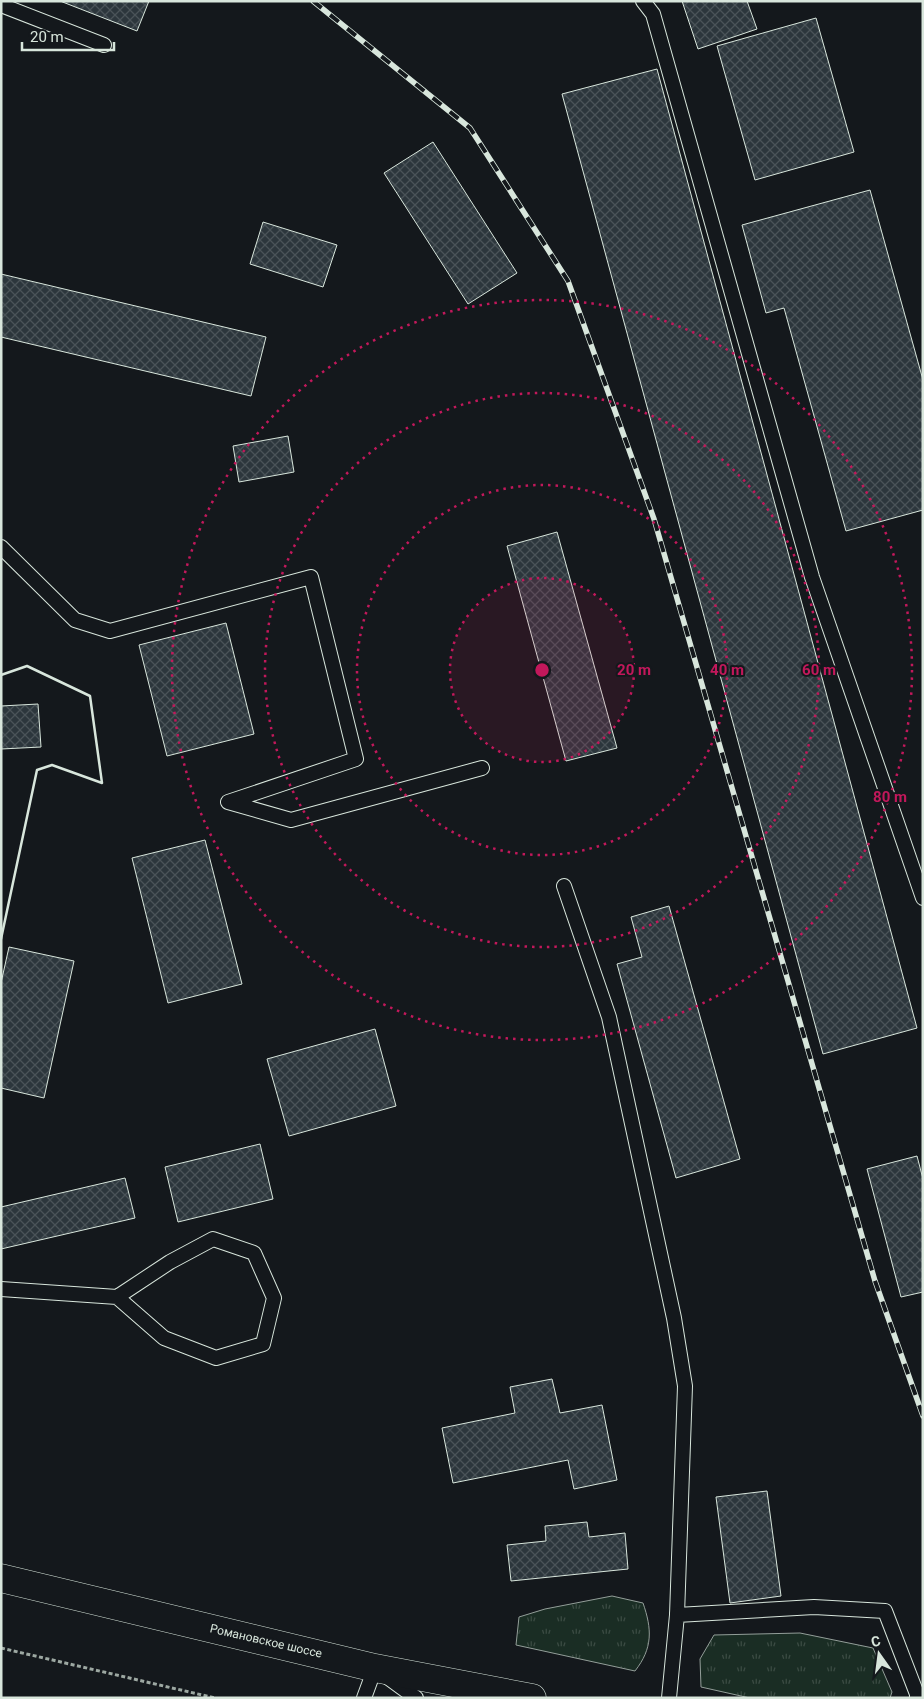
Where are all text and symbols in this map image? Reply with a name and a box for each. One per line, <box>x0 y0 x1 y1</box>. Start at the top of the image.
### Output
scale bar <box>22 20 115 52</box>
text: 20 m <box>30 28 64 46</box>
centre of rings <box>533 661 551 679</box>
text: 20 m <box>617 661 651 679</box>
text: 40 m <box>710 661 744 679</box>
text: 60 m <box>802 661 836 679</box>
text: 80 m <box>873 788 907 806</box>
street label: Романовское шоссе <box>209 1621 323 1661</box>
north arrow <box>854 1629 904 1679</box>
text: С <box>869 1633 882 1650</box>

